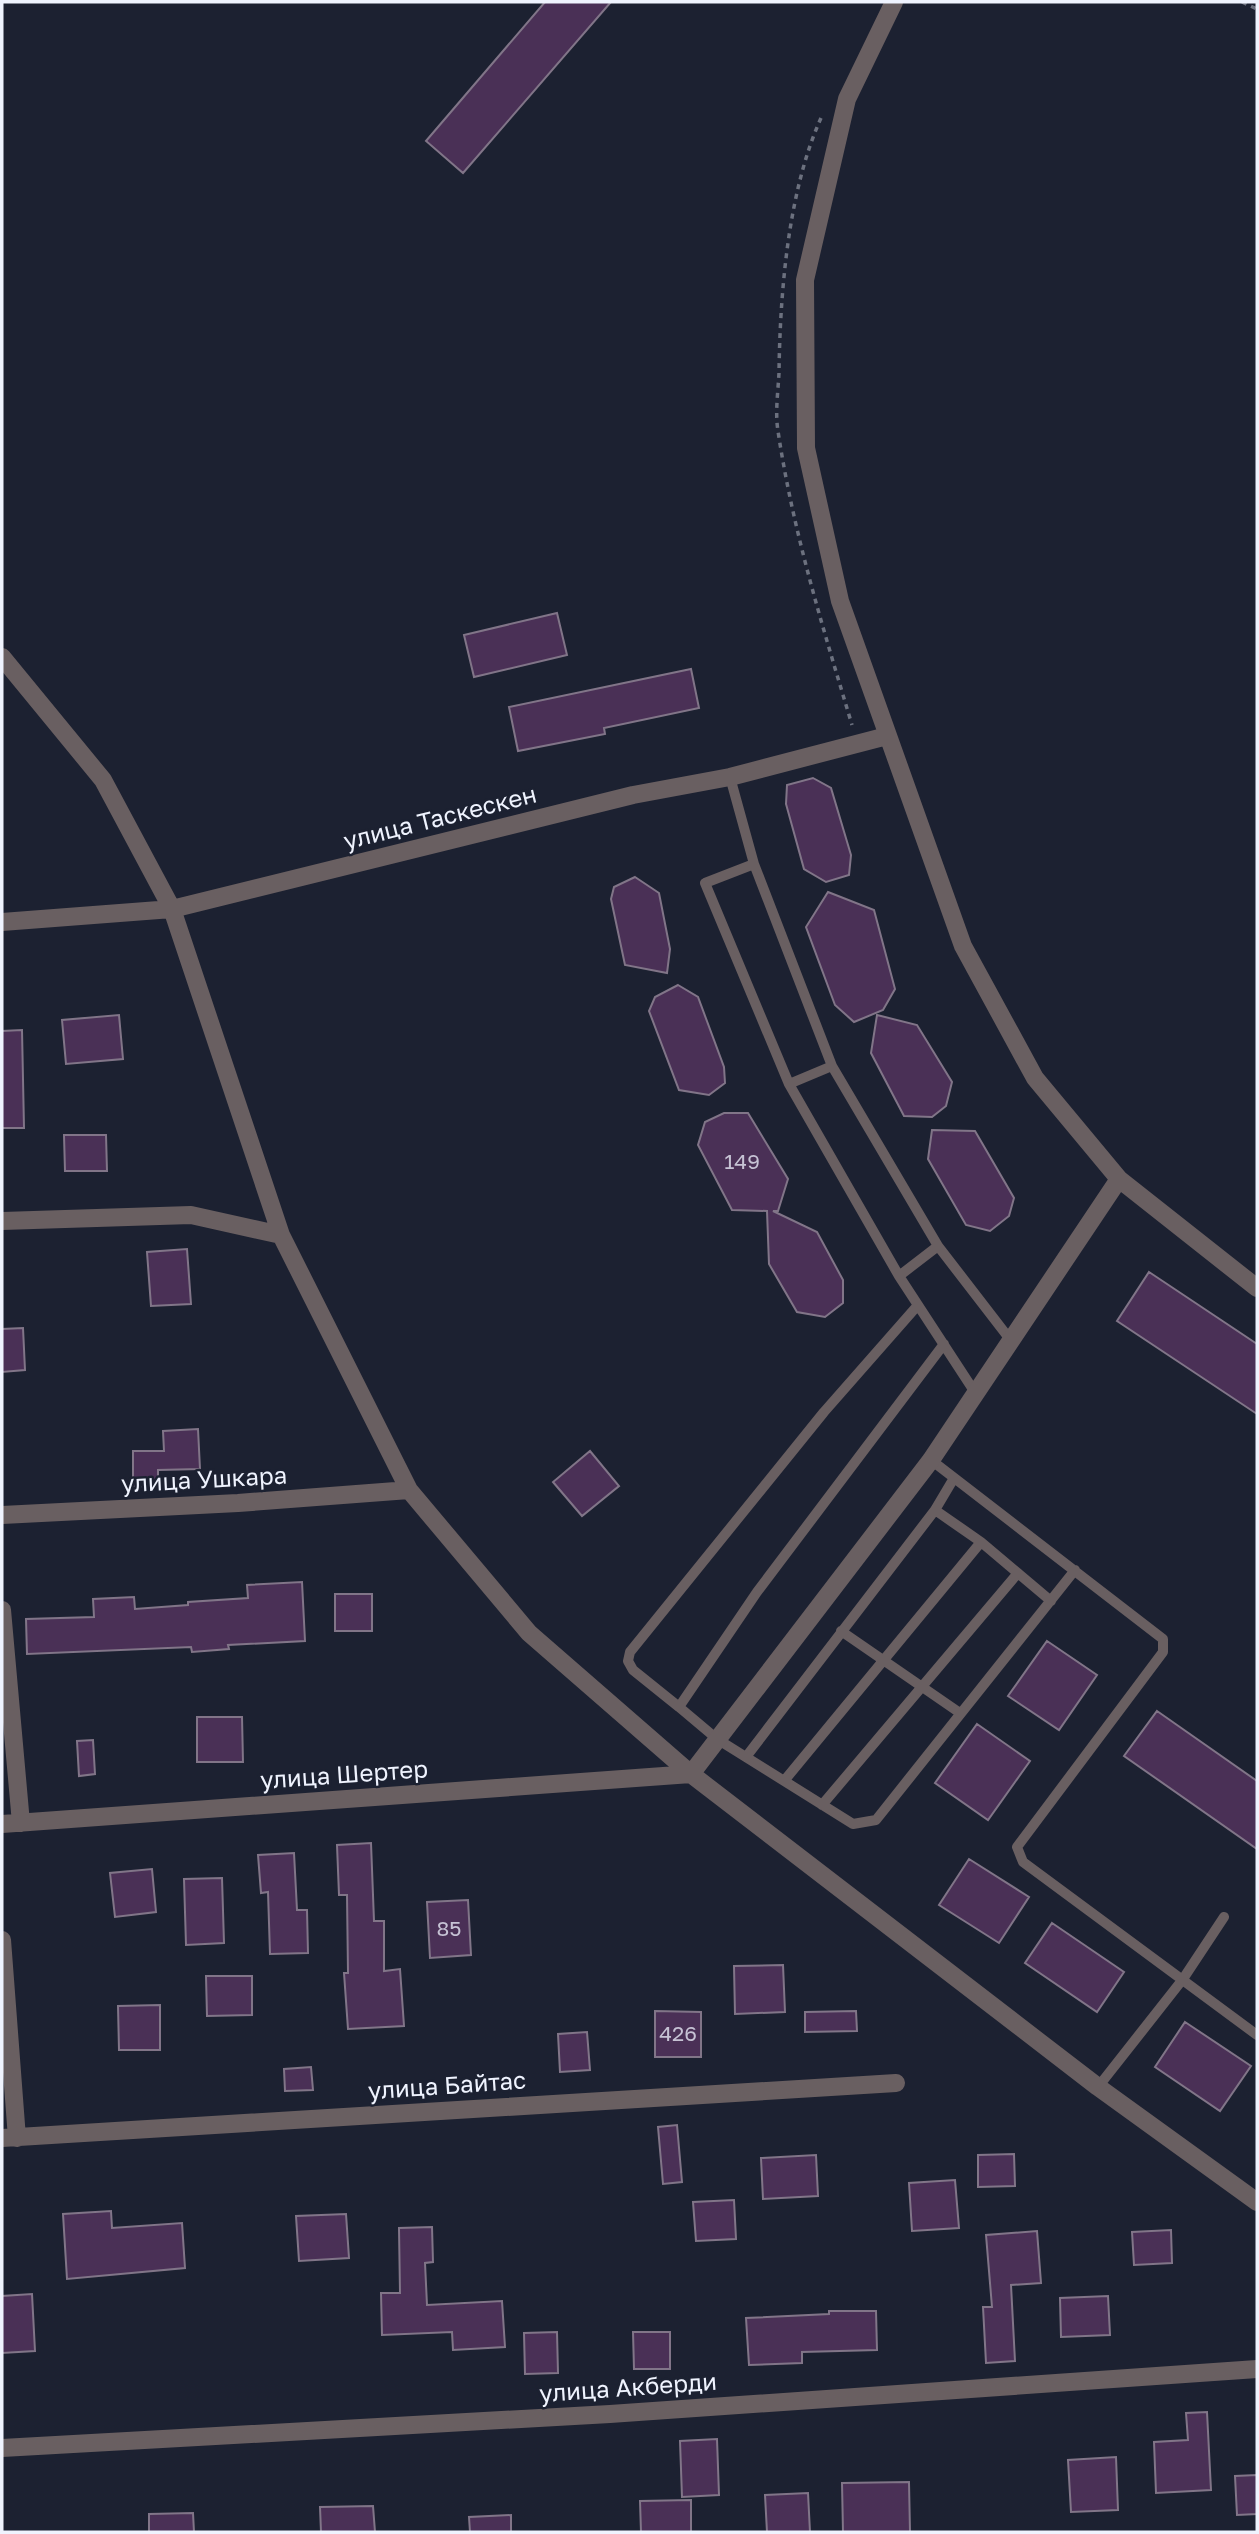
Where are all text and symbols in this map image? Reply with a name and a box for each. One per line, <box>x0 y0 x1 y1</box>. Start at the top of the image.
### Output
street label: улица Таскескен <box>340 779 539 855</box>
house number: 149 <box>724 1148 760 1174</box>
street label: улица Ушкара <box>120 1460 288 1497</box>
street label: улица Шертер <box>259 1753 429 1794</box>
house number: 85 <box>437 1915 462 1941</box>
house number: 426 <box>659 2020 697 2046</box>
street label: улица Байтас <box>367 2065 527 2104</box>
street label: улица Акберди <box>538 2366 718 2407</box>

